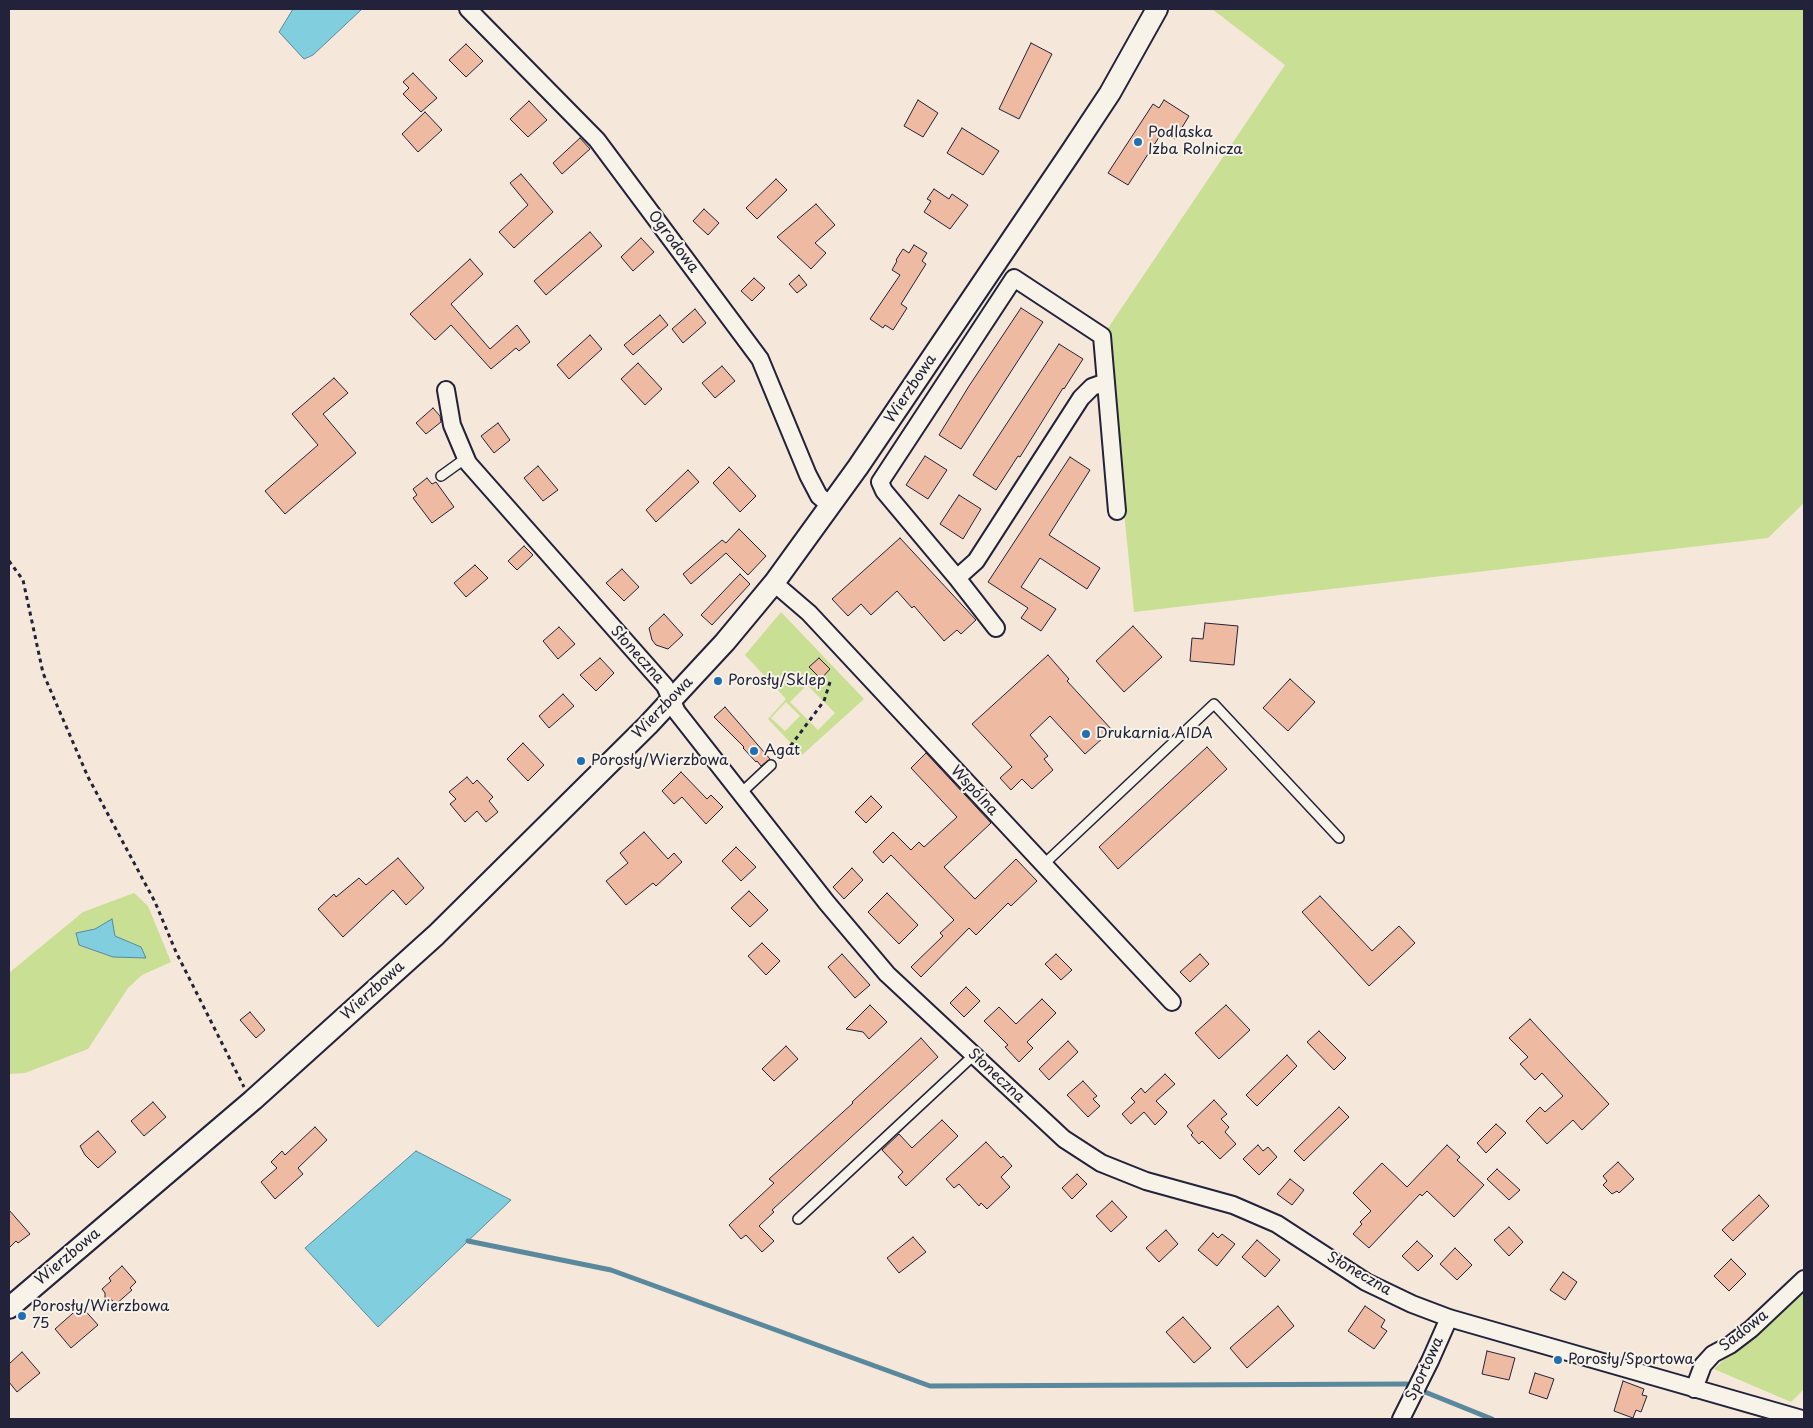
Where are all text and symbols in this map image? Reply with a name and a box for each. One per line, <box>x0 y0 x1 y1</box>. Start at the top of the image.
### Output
place label: Podlaska Izba Rolnicza <box>1148 124 1243 159</box>
marker: Podlaska Izba Rolnicza <box>1132 136 1144 148</box>
street label: Ogrodowa <box>644 207 702 277</box>
street label: Wierzbowa <box>881 351 941 427</box>
street label: Słoneczna <box>606 623 668 687</box>
place label: Porosły/Sklep <box>728 672 826 690</box>
street label: Wierzbowa <box>629 673 697 743</box>
marker: Porosły/Sklep <box>712 675 724 687</box>
place label: Drukarnia AIDA <box>1096 725 1213 743</box>
marker: Drukarnia AIDA <box>1080 728 1092 740</box>
place label: Agat <box>764 742 800 760</box>
marker: Agat <box>748 745 760 757</box>
place label: Porosły/Wierzbowa <box>591 752 728 770</box>
marker: Porosły/Wierzbowa <box>575 755 587 767</box>
street label: Wspólna <box>946 762 1002 820</box>
street label: Wierzbowa <box>338 958 408 1024</box>
street label: Słoneczna <box>964 1045 1028 1107</box>
street label: Wierzbowa <box>32 1225 104 1289</box>
street label: Słoneczna <box>1324 1248 1394 1300</box>
place label: Porosły/Wierzbowa 75 <box>32 1298 169 1333</box>
street label: Sadowa <box>1716 1307 1772 1355</box>
marker: Porosły/Wierzbowa 75 <box>16 1310 28 1322</box>
street label: Sportowa <box>1402 1334 1448 1404</box>
place label: Porosły/Sportowa <box>1568 1351 1694 1369</box>
marker: Porosły/Sportowa <box>1552 1354 1564 1366</box>

